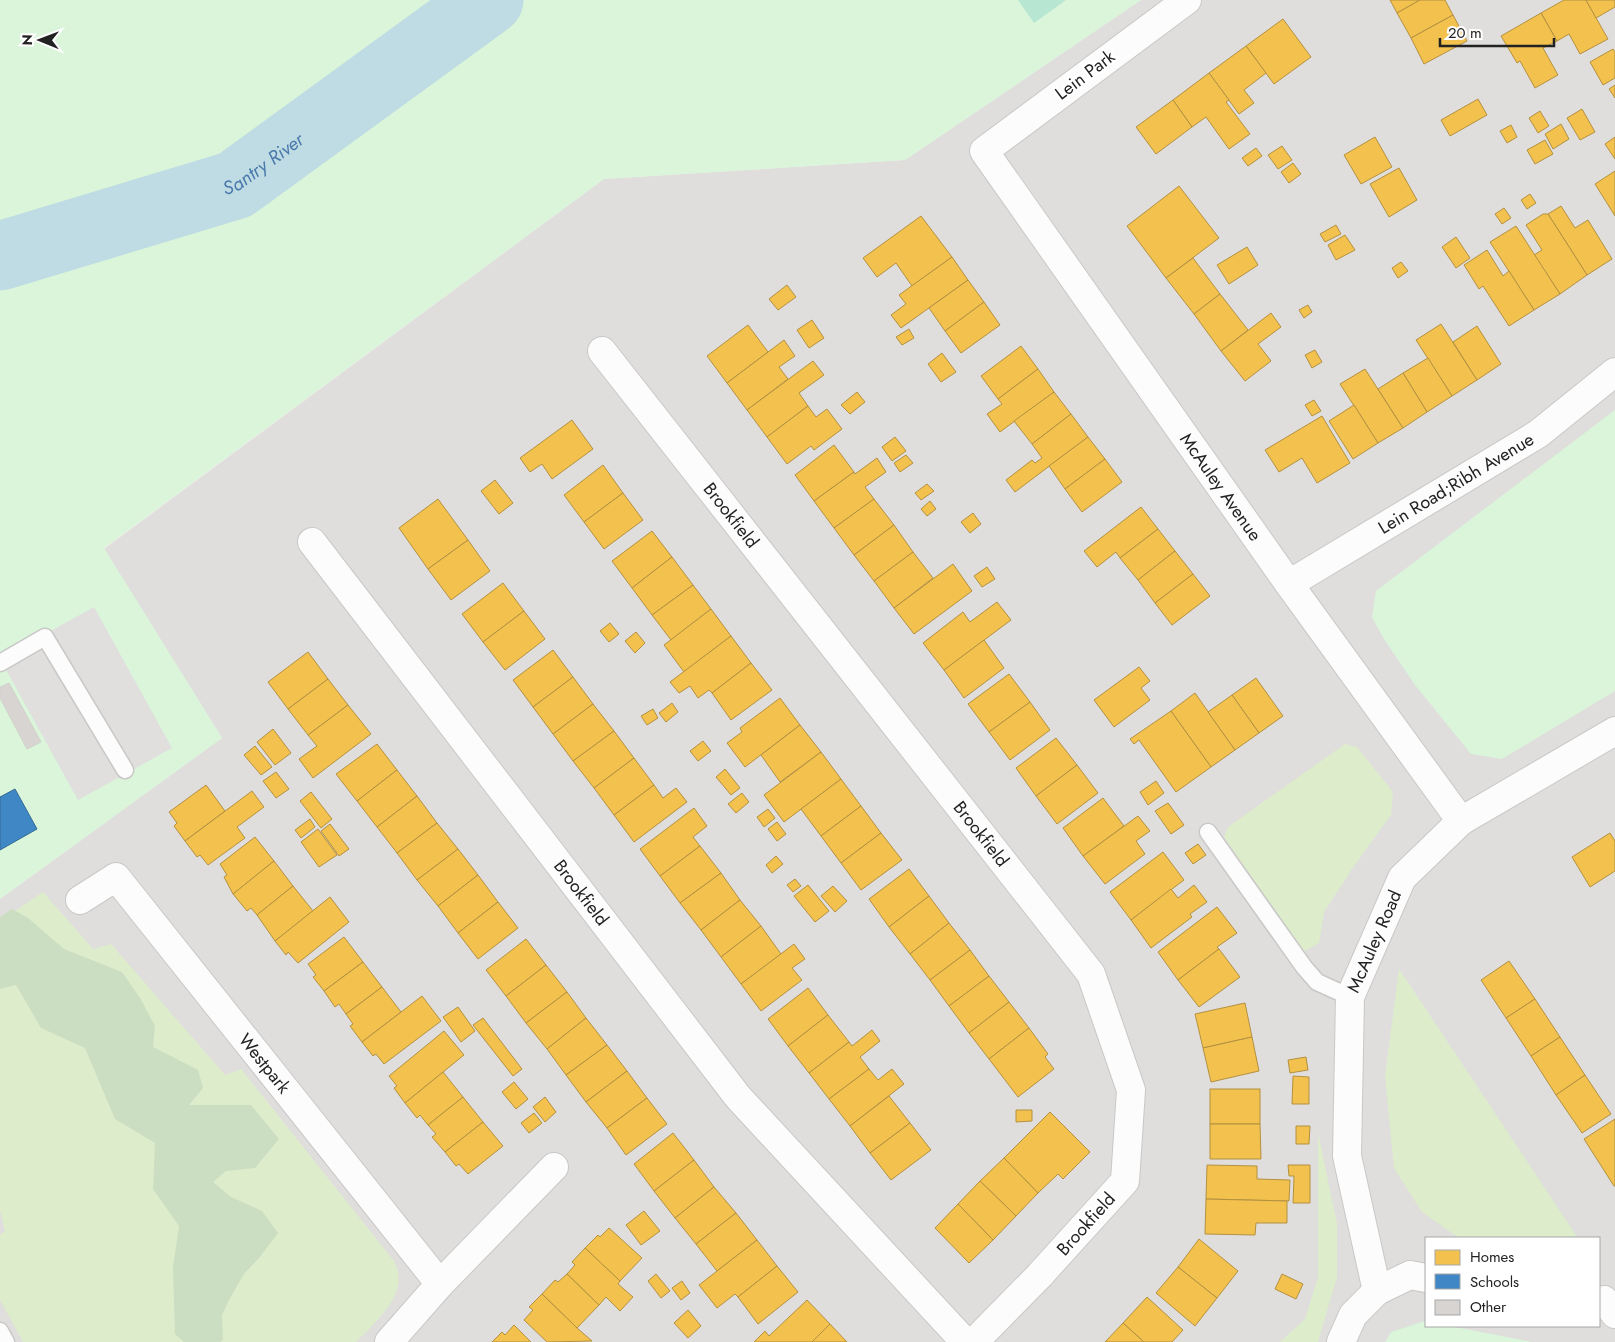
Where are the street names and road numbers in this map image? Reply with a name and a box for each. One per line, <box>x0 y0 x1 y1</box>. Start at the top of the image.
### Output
street label: Lein Park <box>1050 44 1120 106</box>
street label: Lein Road;Ribh Avenue <box>1373 426 1539 540</box>
street label: McAuley Avenue <box>1174 428 1268 546</box>
street label: Brookfield <box>697 477 765 554</box>
street label: Brookfield <box>947 796 1015 872</box>
street label: Brookfield <box>547 854 615 931</box>
street label: McAuley Road <box>1340 886 1408 997</box>
street label: Westpark <box>232 1028 297 1099</box>
street label: Brookfield <box>1051 1187 1121 1261</box>

